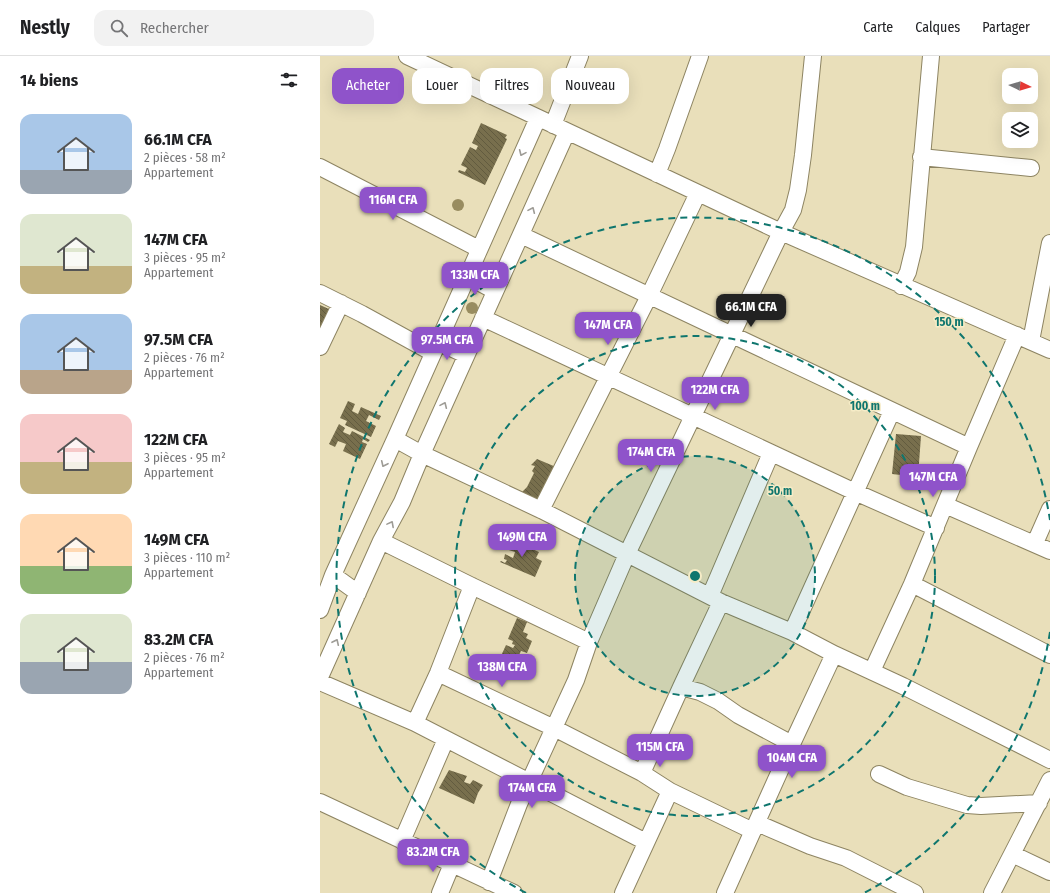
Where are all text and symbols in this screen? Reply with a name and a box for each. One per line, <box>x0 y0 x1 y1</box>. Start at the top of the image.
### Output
search box <box>94 10 374 46</box>
text: Nestly <box>20 16 70 39</box>
icon: search <box>108 17 130 39</box>
text: Rechercher <box>140 19 209 37</box>
text: Carte <box>863 19 893 36</box>
text: Calques <box>915 19 960 36</box>
text: Partager <box>982 19 1030 36</box>
chip: Acheter <box>332 68 404 104</box>
chip: Louer <box>412 68 472 104</box>
chip: Filtres <box>480 68 543 104</box>
chip: Nouveau <box>551 68 629 104</box>
north arrow <box>1002 68 1038 104</box>
map controls <box>1002 68 1038 148</box>
icon: filters <box>278 69 300 91</box>
text: 14 biens <box>20 70 78 91</box>
button: layers <box>1002 112 1038 148</box>
text: 66.1M CFA <box>144 129 212 150</box>
icon: home <box>52 130 100 178</box>
one-way arrow <box>519 149 527 157</box>
text: 2 pièces · 58 m² <box>144 150 226 165</box>
text: Appartement <box>144 165 213 180</box>
pin: 116M CFA <box>352 187 434 221</box>
text: 116M CFA <box>369 192 417 207</box>
one-way arrow <box>527 207 535 214</box>
text: 147M CFA <box>144 229 207 250</box>
icon: home <box>52 230 100 278</box>
text: 3 pièces · 95 m² <box>144 250 226 265</box>
pin: 133M CFA <box>434 262 516 296</box>
text: Appartement <box>144 265 213 280</box>
text: 133M CFA <box>451 267 499 282</box>
pin: 66.1M CFA <box>705 294 797 328</box>
text: 66.1M CFA <box>725 299 777 314</box>
pin: 147M CFA <box>567 312 649 346</box>
text: 150 m <box>934 315 964 329</box>
text: 147M CFA <box>584 317 632 332</box>
pin: 97.5M CFA <box>401 327 493 361</box>
text: 97.5M CFA <box>144 329 213 350</box>
icon: home <box>52 330 100 378</box>
text: 97.5M CFA <box>421 332 473 347</box>
text: 2 pièces · 76 m² <box>144 350 225 365</box>
text: Appartement <box>144 365 213 380</box>
pin: 122M CFA <box>674 377 756 411</box>
text: 122M CFA <box>691 382 739 397</box>
text: 100 m <box>850 399 880 413</box>
one-way arrow <box>439 402 447 409</box>
text: 122M CFA <box>144 429 208 450</box>
icon: home <box>52 430 100 478</box>
pin: 174M CFA <box>610 439 692 473</box>
text: 174M CFA <box>627 444 675 459</box>
text: 3 pièces · 95 m² <box>144 450 226 465</box>
one-way arrow <box>381 460 389 467</box>
pin: 147M CFA <box>892 464 974 498</box>
text: Appartement <box>144 465 213 480</box>
text: 147M CFA <box>909 469 957 484</box>
text: 50 m <box>768 484 792 498</box>
one-way arrow <box>386 520 394 528</box>
pin: 149M CFA <box>481 524 563 558</box>
text: 149M CFA <box>144 529 209 550</box>
text: 149M CFA <box>497 529 547 544</box>
icon: home <box>52 530 100 578</box>
text: 3 pièces · 110 m² <box>144 550 230 565</box>
text: Appartement <box>144 565 213 580</box>
centre of rings <box>688 569 702 583</box>
text: 83.2M CFA <box>144 629 213 650</box>
icon: home <box>52 630 100 678</box>
one-way arrow <box>331 638 339 646</box>
text: 2 pièces · 76 m² <box>144 650 225 665</box>
pin: 138M CFA <box>461 654 543 688</box>
text: 138M CFA <box>477 659 527 674</box>
text: Appartement <box>144 665 213 680</box>
pin: 115M CFA <box>619 734 701 768</box>
text: 115M CFA <box>636 739 684 754</box>
pin: 104M CFA <box>751 745 833 779</box>
text: 104M CFA <box>767 750 817 765</box>
pin: 174M CFA <box>491 775 573 809</box>
text: 174M CFA <box>508 780 556 795</box>
pin: 83.2M CFA <box>387 839 479 873</box>
text: 83.2M CFA <box>406 844 460 859</box>

